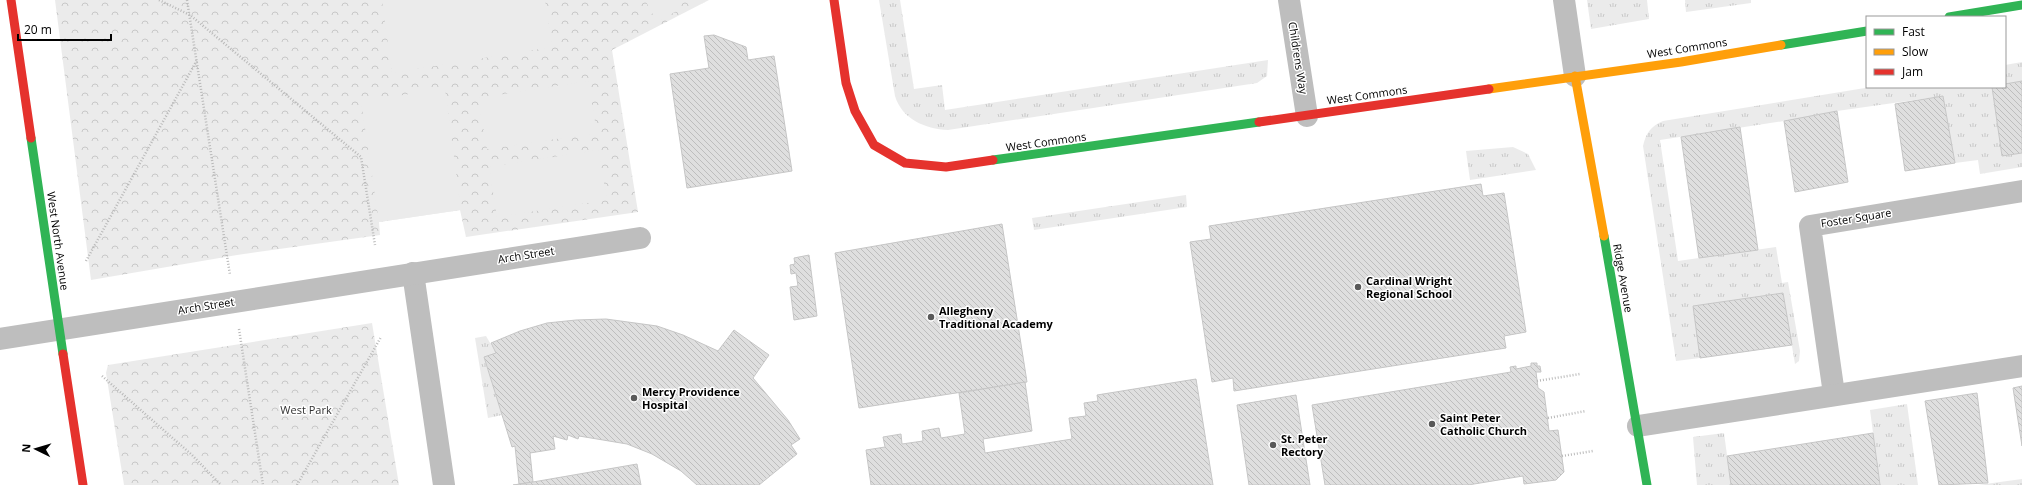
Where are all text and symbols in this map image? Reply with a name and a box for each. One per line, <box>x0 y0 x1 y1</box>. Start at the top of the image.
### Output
scale bar <box>18 16 111 42</box>
legend <box>1866 16 2006 88</box>
text: 20 m <box>24 21 52 38</box>
street label: Childrens Way <box>1285 21 1312 96</box>
text: Fast <box>1902 23 1925 40</box>
street label: West Commons <box>1646 34 1728 61</box>
text: Slow <box>1902 43 1929 60</box>
text: Jam <box>1901 63 1923 80</box>
street label: West Commons <box>1326 81 1408 108</box>
street label: West Commons <box>1005 128 1087 155</box>
street label: West North Avenue <box>44 191 73 291</box>
street label: Foster Square <box>1820 205 1892 230</box>
street label: Ridge Avenue <box>1610 242 1637 313</box>
street label: Arch Street <box>497 243 555 266</box>
place label: Cardinal Wright Regional School <box>1366 273 1452 301</box>
marker: Cardinal Wright Regional School <box>1353 282 1363 292</box>
street label: Arch Street <box>177 294 235 317</box>
place label: Allegheny Traditional Academy <box>939 303 1054 331</box>
marker: Allegheny Traditional Academy <box>926 312 936 322</box>
place label: Mercy Providence Hospital <box>642 384 740 412</box>
marker: Mercy Providence Hospital <box>629 393 639 403</box>
park label: West Park <box>280 402 332 417</box>
place label: Saint Peter Catholic Church <box>1440 410 1527 438</box>
marker: Saint Peter Catholic Church <box>1427 419 1437 429</box>
north arrow <box>16 429 56 469</box>
place label: St. Peter Rectory <box>1281 431 1328 459</box>
marker: St. Peter Rectory <box>1268 440 1278 450</box>
text: N <box>18 443 33 453</box>

